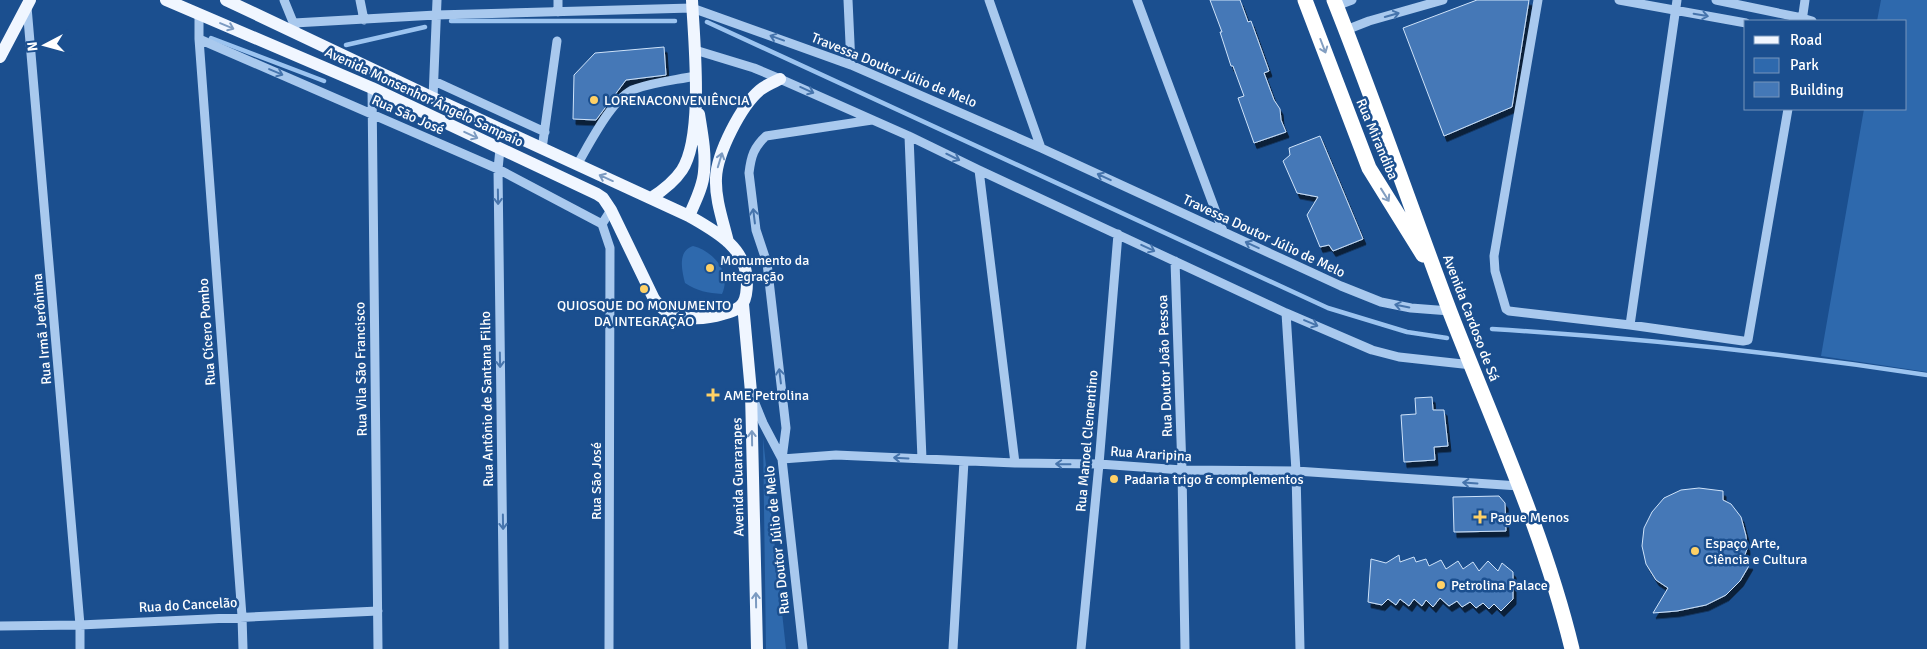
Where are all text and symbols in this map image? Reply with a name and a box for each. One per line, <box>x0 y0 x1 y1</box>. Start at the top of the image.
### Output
one-way arrow <box>1384 9 1400 19</box>
one-way arrow <box>1693 10 1709 20</box>
north arrow <box>20 20 70 70</box>
legend <box>1744 20 1907 110</box>
one-way arrow <box>219 21 234 31</box>
street label: Travessa Doutor Júlio de Melo <box>809 29 979 111</box>
text: Road <box>1790 31 1822 49</box>
one-way arrow <box>770 33 786 42</box>
one-way arrow <box>1319 37 1328 53</box>
text: N <box>24 41 42 52</box>
street label: Avenida Monsenhor Ângelo Sampaio <box>322 43 526 151</box>
text: Park <box>1790 56 1819 74</box>
one-way arrow <box>268 68 283 78</box>
text: Building <box>1790 81 1844 99</box>
one-way arrow <box>799 86 814 96</box>
street label: Rua São José <box>369 91 447 139</box>
place label: LORENACONVENIÊNCIA <box>604 92 750 109</box>
marker: LORENACONVENIÊNCIA <box>588 94 600 106</box>
street label: Rua Mirandiba <box>1352 96 1402 182</box>
one-way arrow <box>463 131 478 140</box>
one-way arrow <box>716 153 725 168</box>
one-way arrow <box>945 153 960 163</box>
one-way arrow <box>1097 171 1112 181</box>
one-way arrow <box>599 173 614 183</box>
one-way arrow <box>1380 188 1390 202</box>
one-way arrow <box>493 189 503 205</box>
street label: Travessa Doutor Júlio de Melo <box>1180 191 1348 281</box>
one-way arrow <box>749 208 759 224</box>
one-way arrow <box>1245 240 1260 249</box>
one-way arrow <box>1140 244 1155 254</box>
place label: Monumento da Integração <box>720 252 809 285</box>
street label: Avenida Cardoso de Sá <box>1439 252 1503 384</box>
marker: Monumento da Integração <box>704 262 716 274</box>
street label: Rua Irmã Jerônima <box>29 273 55 385</box>
street label: Rua Cícero Pombo <box>195 278 219 386</box>
marker: QUIOSQUE DO MONUMENTO DA INTEGRAÇÃO <box>638 283 650 295</box>
street label: Rua Doutor João Pessoa <box>1154 295 1176 437</box>
place label: QUIOSQUE DO MONUMENTO DA INTEGRAÇÃO <box>557 297 731 330</box>
one-way arrow <box>1394 301 1410 311</box>
street label: Rua Vila São Francisco <box>351 302 371 436</box>
street label: Rua Antônio de Santana Filho <box>477 311 497 487</box>
one-way arrow <box>1303 319 1318 329</box>
one-way arrow <box>496 352 505 368</box>
one-way arrow <box>775 368 785 384</box>
street label: Rua Manoel Clementino <box>1072 369 1102 513</box>
place label: AME Petrolina <box>724 387 809 404</box>
marker: AME Petrolina <box>706 388 720 402</box>
street label: Avenida Guararapes <box>728 417 748 537</box>
one-way arrow <box>747 430 757 446</box>
street label: Rua São José <box>588 442 605 520</box>
street label: Rua Araripina <box>1110 443 1192 465</box>
one-way arrow <box>893 453 910 463</box>
one-way arrow <box>1055 459 1072 469</box>
street label: Rua Doutor Júlio de Melo <box>761 465 793 615</box>
place label: Padaria trigo & complementos <box>1124 471 1304 488</box>
marker: Padaria trigo & complementos <box>1108 473 1120 485</box>
one-way arrow <box>1462 478 1478 487</box>
place label: Pague Menos <box>1490 509 1569 526</box>
marker: Pague Menos <box>1474 511 1486 523</box>
one-way arrow <box>498 514 508 530</box>
place label: Espaço Arte, Ciência e Cultura <box>1705 535 1807 568</box>
marker: Espaço Arte, Ciência e Cultura <box>1689 545 1701 557</box>
place label: Petrolina Palace <box>1451 577 1548 594</box>
marker: Petrolina Palace <box>1435 579 1447 591</box>
one-way arrow <box>751 593 761 609</box>
street label: Rua do Cancelão <box>138 594 238 616</box>

